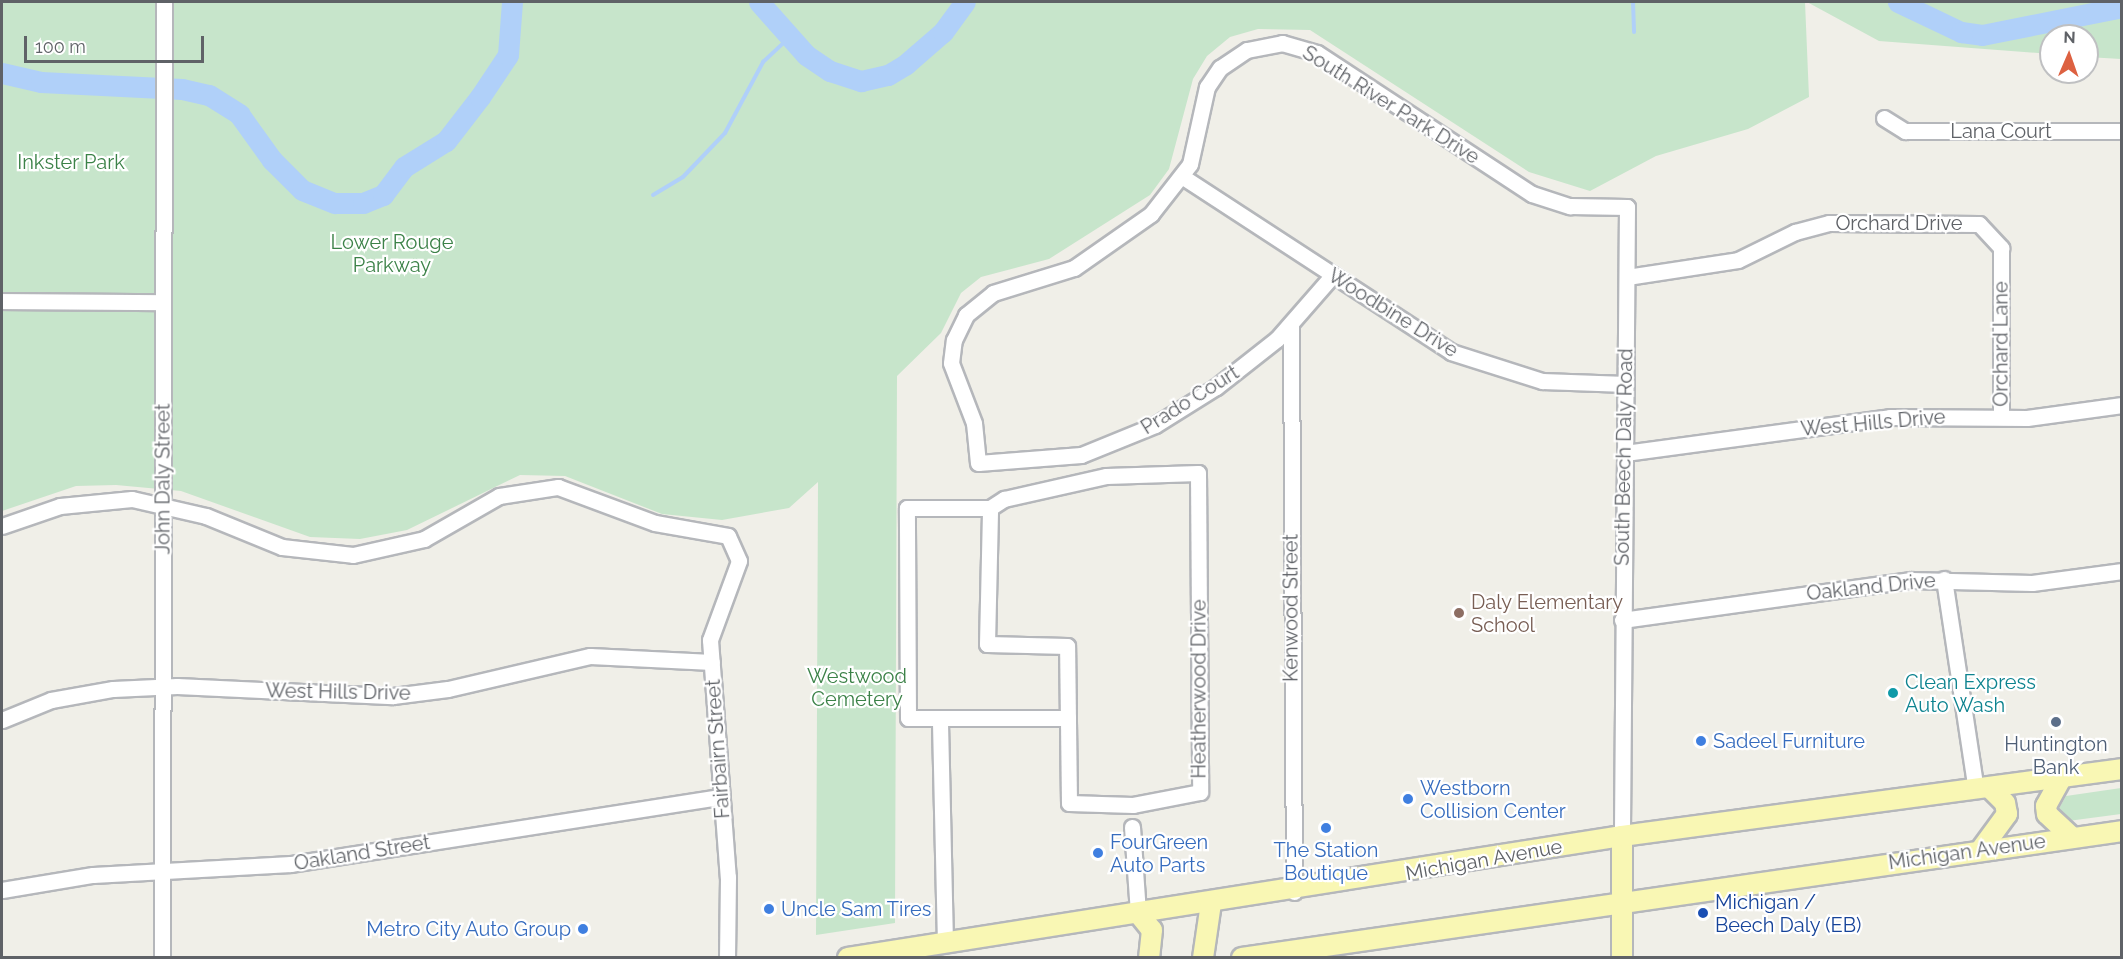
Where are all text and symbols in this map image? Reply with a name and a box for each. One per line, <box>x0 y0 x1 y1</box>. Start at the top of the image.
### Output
scale bar <box>27 24 207 62</box>
north arrow <box>2039 24 2099 84</box>
text: N <box>2063 28 2076 47</box>
text: 100 m <box>35 36 86 57</box>
street label: South River Park Drive <box>1298 41 1484 169</box>
street label: Lana Court <box>1950 119 2052 143</box>
park label: Inkster Park <box>17 150 125 174</box>
street label: Orchard Drive <box>1835 211 1963 235</box>
park label: Lower Rouge Parkway <box>330 230 454 277</box>
street label: Woodbine Drive <box>1324 263 1462 363</box>
street label: Orchard Lane <box>1989 281 2013 407</box>
street label: South Beech Daly Road <box>1610 348 1638 566</box>
street label: Prado Court <box>1137 360 1243 440</box>
street label: John Daly Street <box>151 403 175 555</box>
street label: West Hills Drive <box>1800 405 1946 441</box>
street label: Kenwood Street <box>1279 534 1303 682</box>
street label: Oakland Drive <box>1805 568 1937 606</box>
place label: Daly Elementary School <box>1471 590 1624 637</box>
street label: Heatherwood Drive <box>1187 599 1211 779</box>
marker: Daly Elementary School <box>1452 606 1466 620</box>
park label: Westwood Cemetery <box>807 665 907 712</box>
place label: Clean Express Auto Wash <box>1905 670 2036 717</box>
street label: West Hills Drive <box>265 679 411 705</box>
street label: Fairbairn Street <box>701 679 735 819</box>
marker: Clean Express Auto Wash <box>1886 686 1900 700</box>
marker: Huntington Bank <box>2049 715 2063 729</box>
place label: Sadeel Furniture <box>1713 729 1866 753</box>
place label: Huntington Bank <box>2004 732 2108 779</box>
marker: Sadeel Furniture <box>1694 734 1708 748</box>
place label: Westborn Collision Center <box>1420 776 1566 823</box>
marker: Westborn Collision Center <box>1401 792 1415 806</box>
marker: The Station Boutique <box>1319 821 1333 835</box>
street label: Michigan Avenue <box>1887 829 2047 875</box>
street label: Oakland Street <box>292 830 432 876</box>
place label: FourGreen Auto Parts <box>1110 830 1208 877</box>
street label: Michigan Avenue <box>1404 834 1564 886</box>
place label: The Station Boutique <box>1274 838 1378 885</box>
marker: FourGreen Auto Parts <box>1091 846 1105 860</box>
place label: Michigan / Beech Daly (EB) <box>1715 890 1862 937</box>
place label: Uncle Sam Tires <box>781 897 932 921</box>
marker: Uncle Sam Tires <box>762 902 776 916</box>
marker: Michigan / Beech Daly (EB) <box>1696 906 1710 920</box>
place label: Metro City Auto Group <box>365 917 571 941</box>
marker: Metro City Auto Group <box>576 922 590 936</box>

